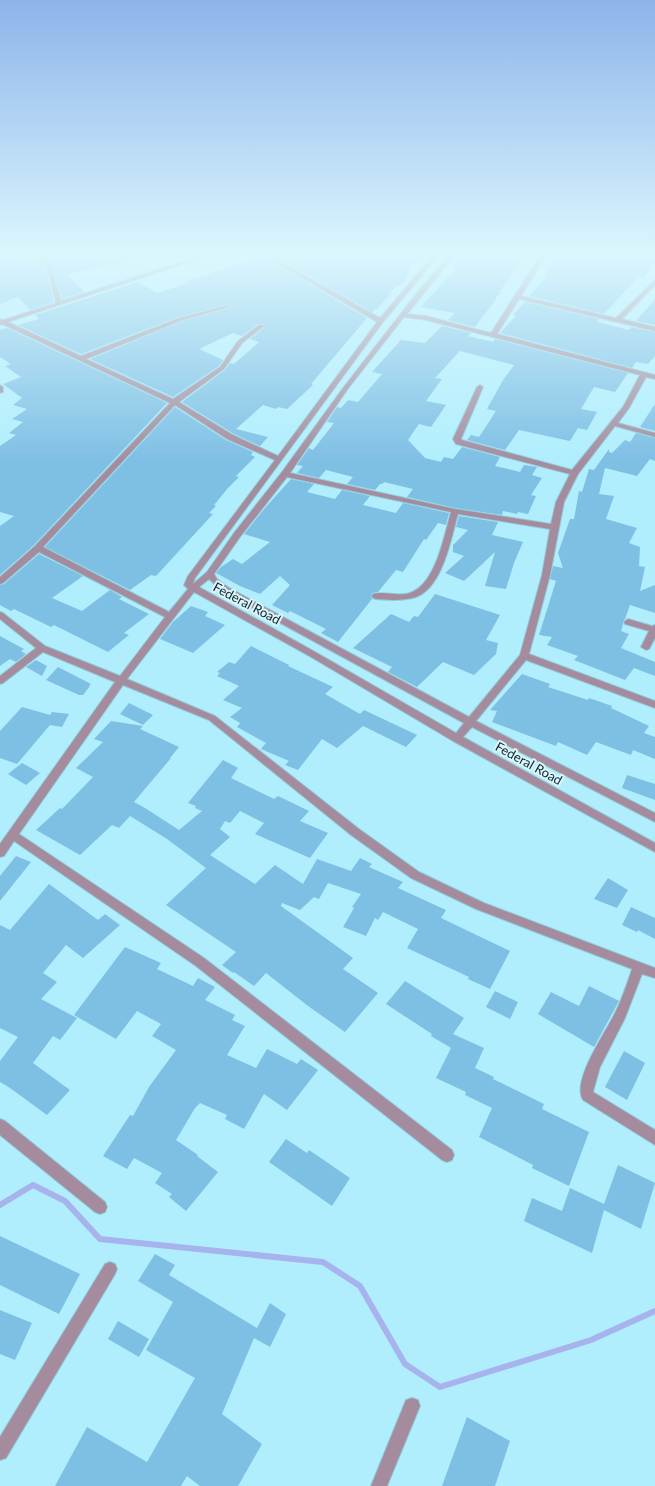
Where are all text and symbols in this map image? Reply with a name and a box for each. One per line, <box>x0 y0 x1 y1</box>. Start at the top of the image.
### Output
street label: Federal Road <box>211 579 283 627</box>
street label: Federal Road <box>493 738 565 788</box>

